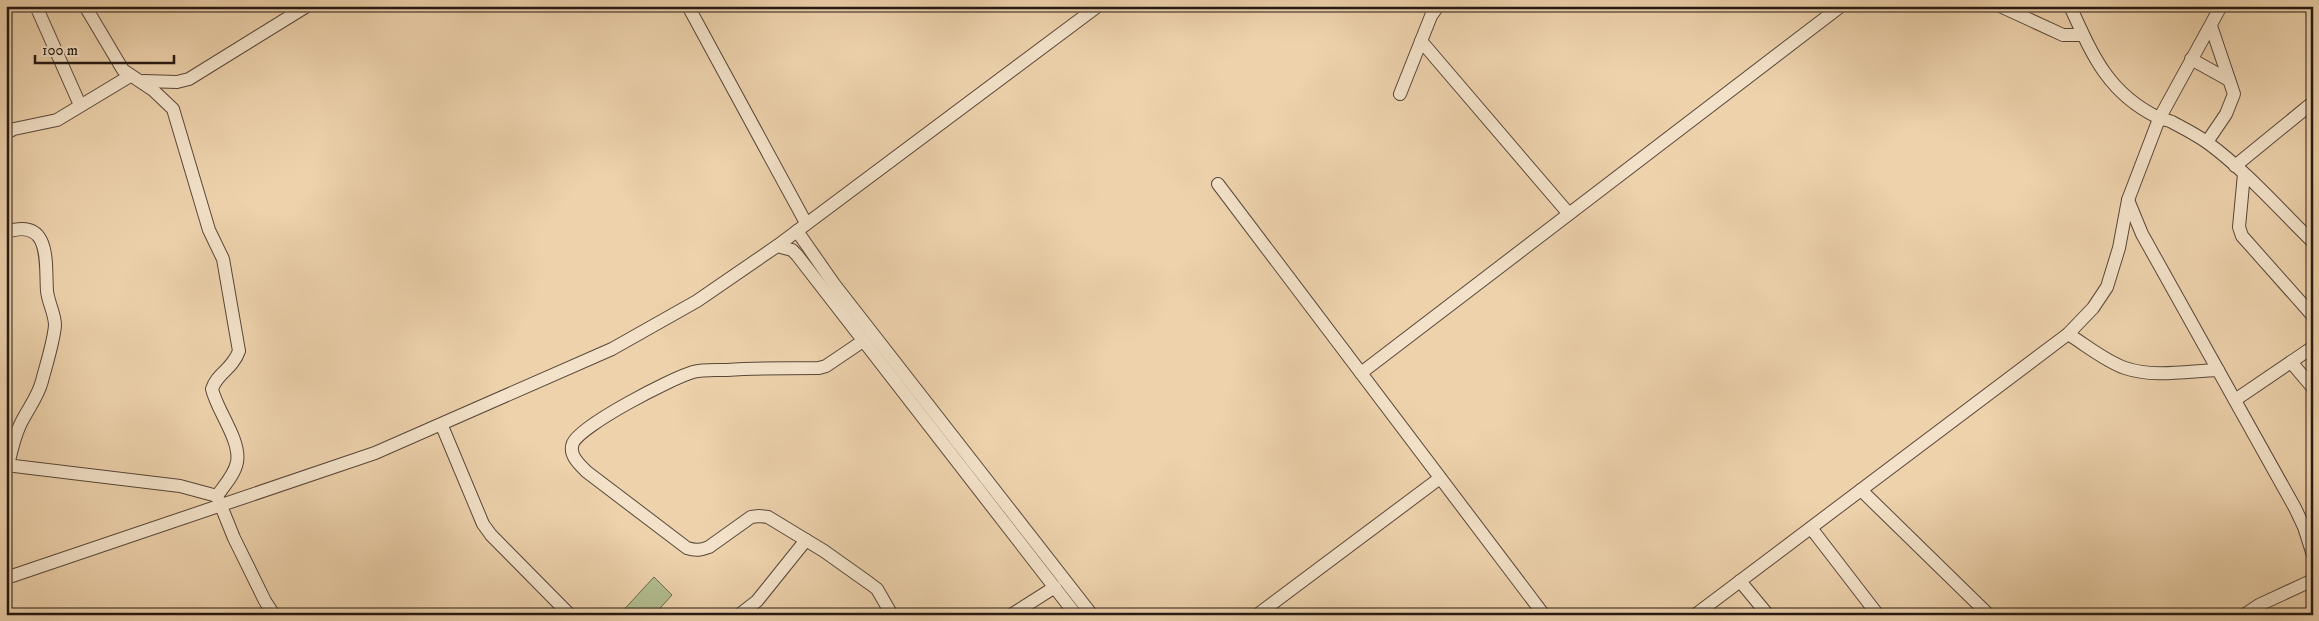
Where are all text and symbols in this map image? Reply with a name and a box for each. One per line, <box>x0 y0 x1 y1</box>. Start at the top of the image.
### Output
scale bar <box>35 32 174 64</box>
text: 100 m <box>42 41 78 60</box>

